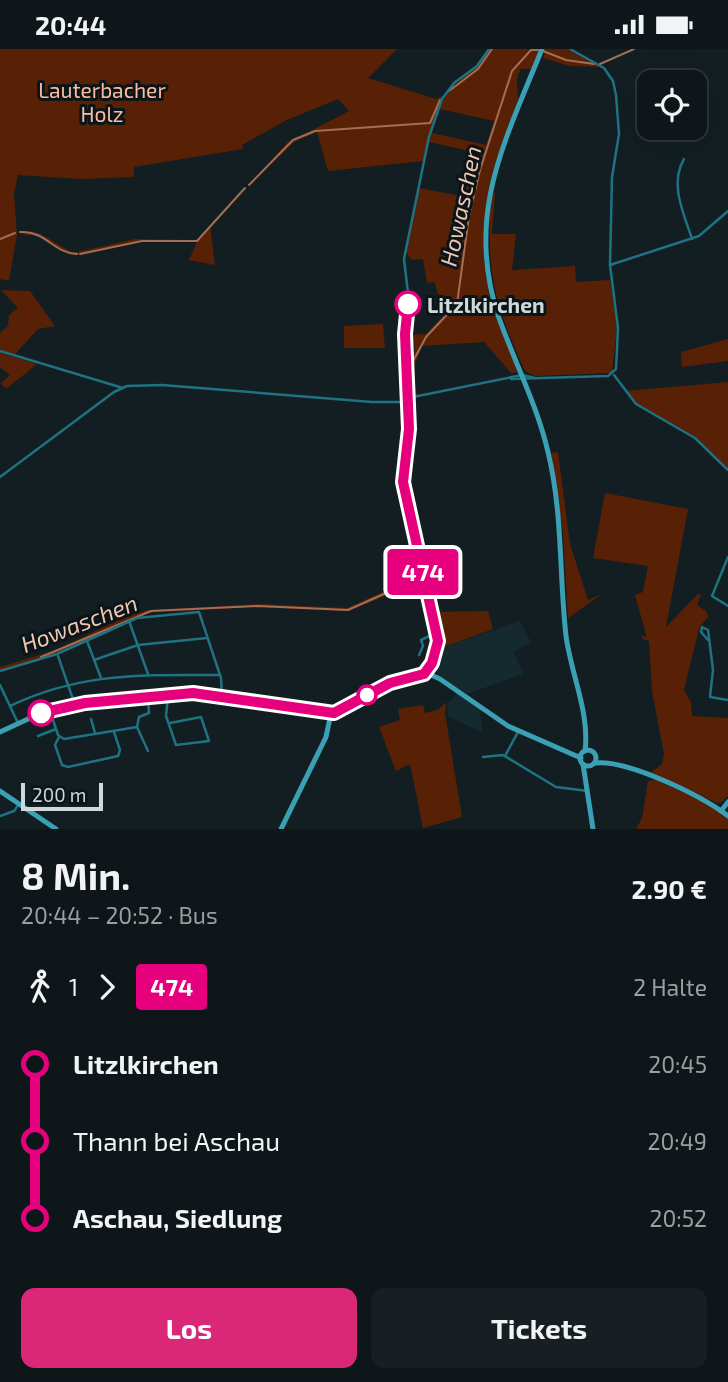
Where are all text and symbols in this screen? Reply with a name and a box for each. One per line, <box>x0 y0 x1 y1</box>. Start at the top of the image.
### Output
text: 20:44 <box>35 9 106 40</box>
map controls <box>637 70 707 140</box>
button: locate <box>637 70 707 140</box>
park label: Lauterbacher Holz <box>38 77 166 126</box>
water label: Howaschen <box>434 143 486 269</box>
marker: Litzlkirchen <box>395 291 421 317</box>
place label: Litzlkirchen <box>427 292 545 317</box>
line badge: 474 <box>383 549 463 595</box>
text: 474 <box>401 557 445 586</box>
water label: Howaschen <box>17 588 141 658</box>
unlabelled marker <box>357 685 377 705</box>
unlabelled marker <box>28 700 54 726</box>
scale bar <box>21 780 103 812</box>
text: 200 m <box>32 783 86 806</box>
text: 8 Min. <box>21 852 130 898</box>
text: 2.90 € <box>631 873 707 904</box>
text: 20:44 – 20:52 · Bus <box>21 901 218 929</box>
icon: walk <box>21 968 59 1006</box>
icon: forward <box>88 968 126 1006</box>
text: 474 <box>150 972 193 1001</box>
text: 1 <box>69 973 78 1001</box>
text: 2 Halte <box>633 973 707 1001</box>
text: Litzlkirchen <box>73 1048 219 1079</box>
text: 20:45 <box>648 1050 707 1078</box>
text: Thann bei Aschau <box>73 1125 280 1156</box>
text: 20:49 <box>647 1127 707 1155</box>
text: Aschau, Siedlung <box>73 1202 282 1233</box>
text: 20:52 <box>650 1204 707 1232</box>
button: Los <box>21 1288 357 1368</box>
button: Tickets <box>371 1288 707 1368</box>

